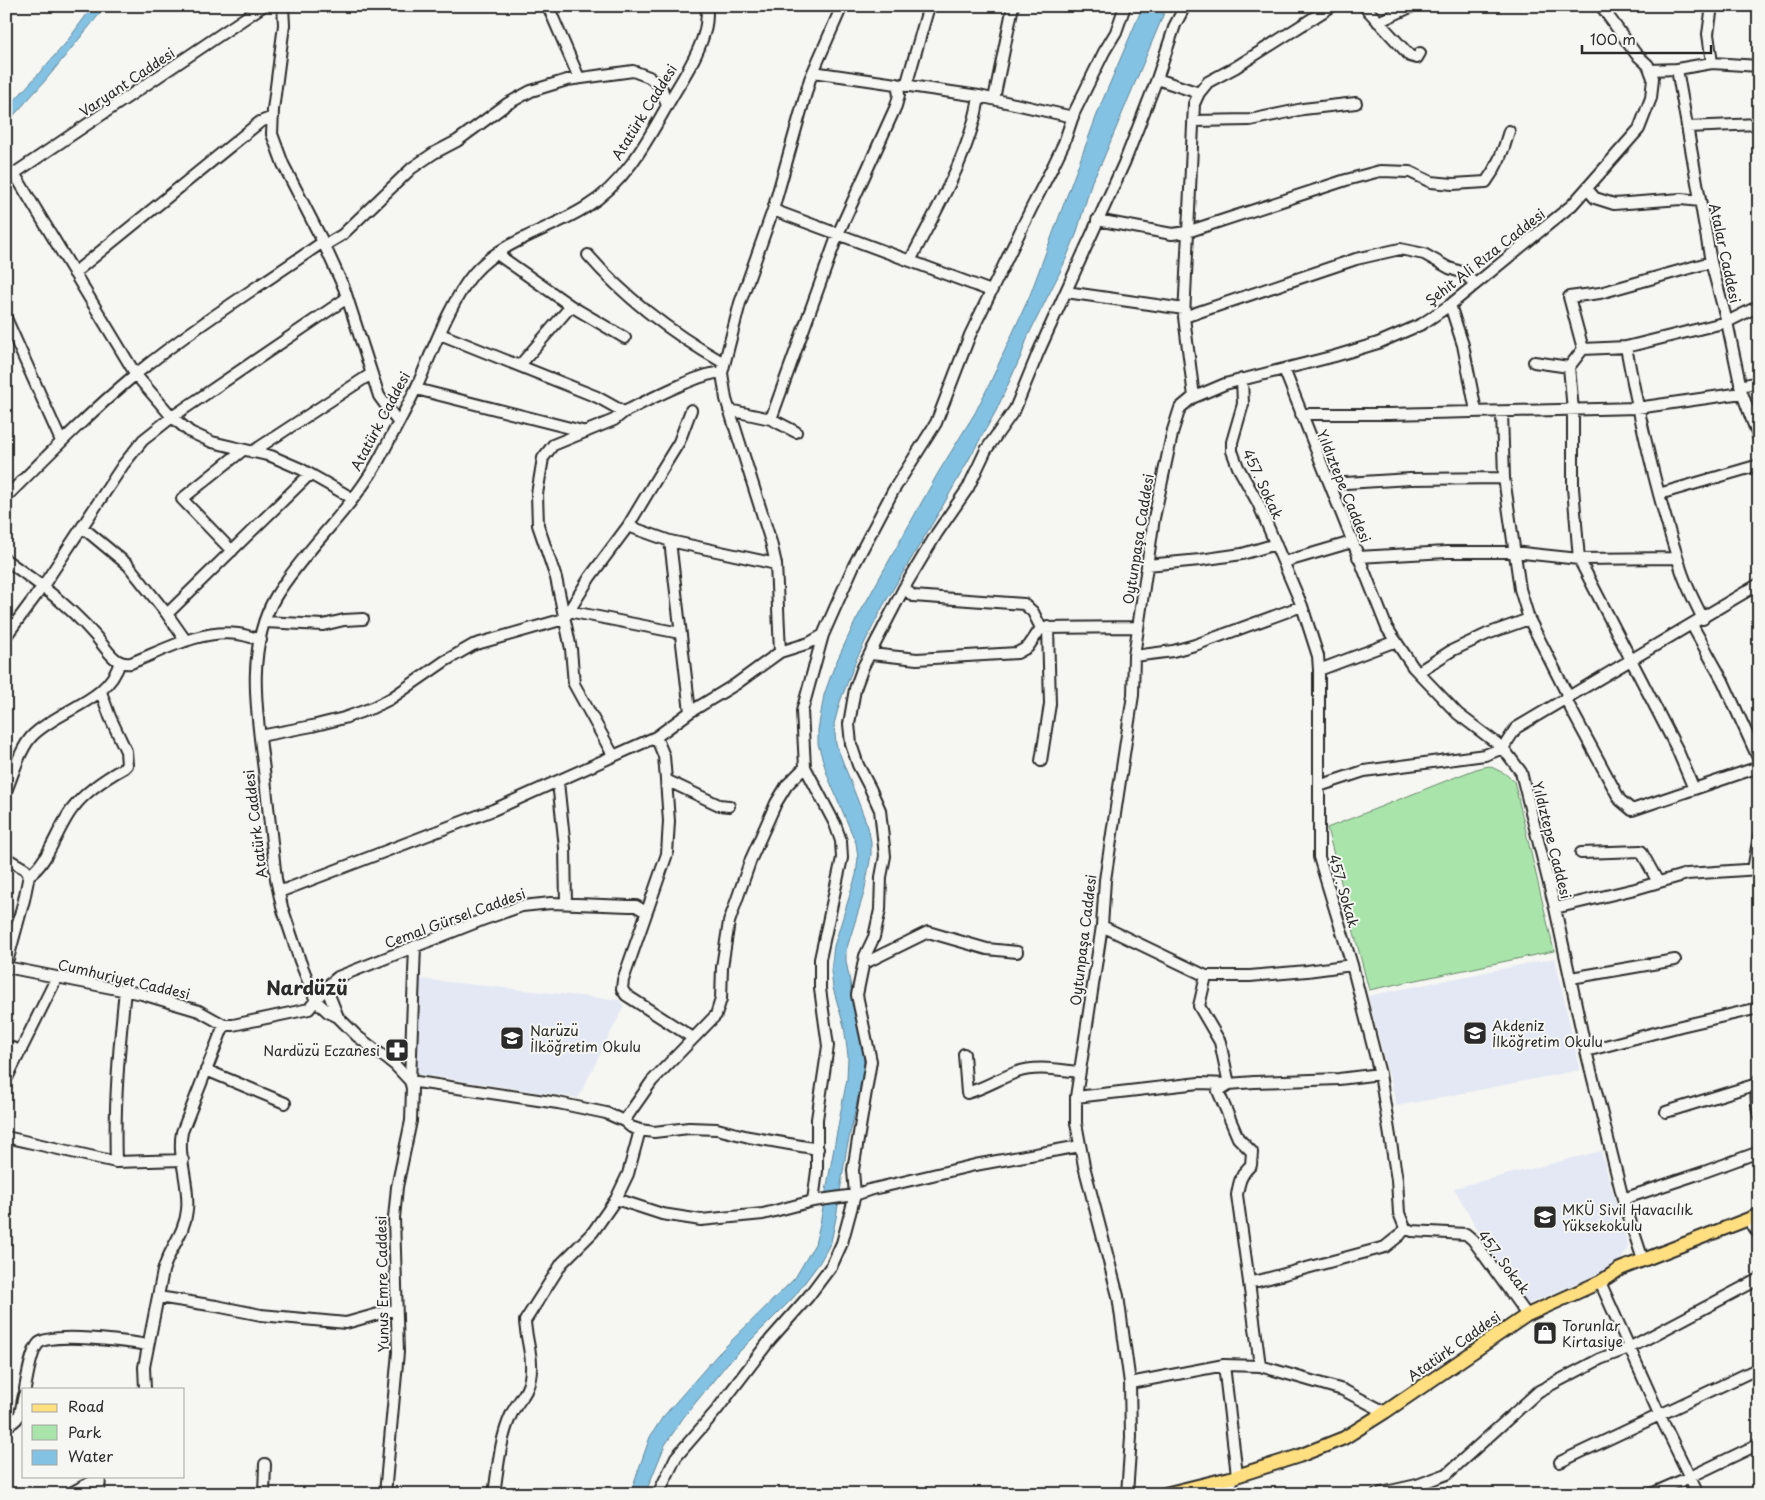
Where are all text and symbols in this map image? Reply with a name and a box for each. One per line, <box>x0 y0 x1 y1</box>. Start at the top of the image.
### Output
scale bar <box>1582 22 1711 54</box>
text: 100 m <box>1590 27 1636 50</box>
street label: Varyant Caddesi <box>75 42 179 122</box>
street label: Atatürk Caddesi <box>606 60 682 164</box>
street label: Atalar Caddesi <box>1704 201 1746 305</box>
street label: Şehit Ali Rıza Caddesi <box>1421 203 1550 311</box>
street label: Atatürk Caddesi <box>345 368 415 474</box>
street label: Yıldıztepe Caddesi <box>1312 426 1376 546</box>
street label: 457. Sokak <box>1238 445 1288 523</box>
street label: Oytunpaşa Caddesi <box>1117 472 1159 606</box>
street label: Atatürk Caddesi <box>238 768 272 880</box>
street label: Yıldıztepe Caddesi <box>1527 779 1577 901</box>
street label: 457. Sokak <box>1324 852 1364 930</box>
street label: Oytunpaşa Caddesi <box>1065 873 1101 1007</box>
street label: Cemal Gürsel Caddesi <box>382 883 528 953</box>
street label: Cumhuriyet Caddesi <box>56 954 192 1004</box>
district label: Nardüzü <box>266 973 348 1001</box>
place label: Akdeniz İlköğretim Okulu <box>1492 1015 1603 1052</box>
place label: Narüzü İlköğretim Okulu <box>530 1020 641 1057</box>
school or university icon: Akdeniz İlköğretim Okulu <box>1462 1020 1488 1046</box>
school or university icon: Narüzü İlköğretim Okulu <box>499 1025 525 1051</box>
pharmacy icon: Nardüzü Eczanesi <box>384 1037 410 1063</box>
place label: Nardüzü Eczanesi <box>263 1040 380 1061</box>
place label: MKÜ Sivil Havacılık Yüksekokulu <box>1562 1199 1693 1236</box>
school or university icon: MKÜ Sivil Havacılık Yüksekokulu <box>1532 1204 1558 1230</box>
street label: Yunus Emre Caddesi <box>370 1215 394 1353</box>
street label: 457. Sokak <box>1473 1226 1535 1298</box>
street label: Atatürk Caddesi <box>1403 1306 1505 1386</box>
place label: Torunlar Kirtasiye <box>1562 1315 1623 1352</box>
shop icon: Torunlar Kirtasiye <box>1532 1320 1558 1346</box>
legend <box>22 1388 185 1478</box>
text: Road <box>68 1394 104 1417</box>
text: Park <box>68 1420 102 1443</box>
text: Water <box>68 1444 113 1467</box>

